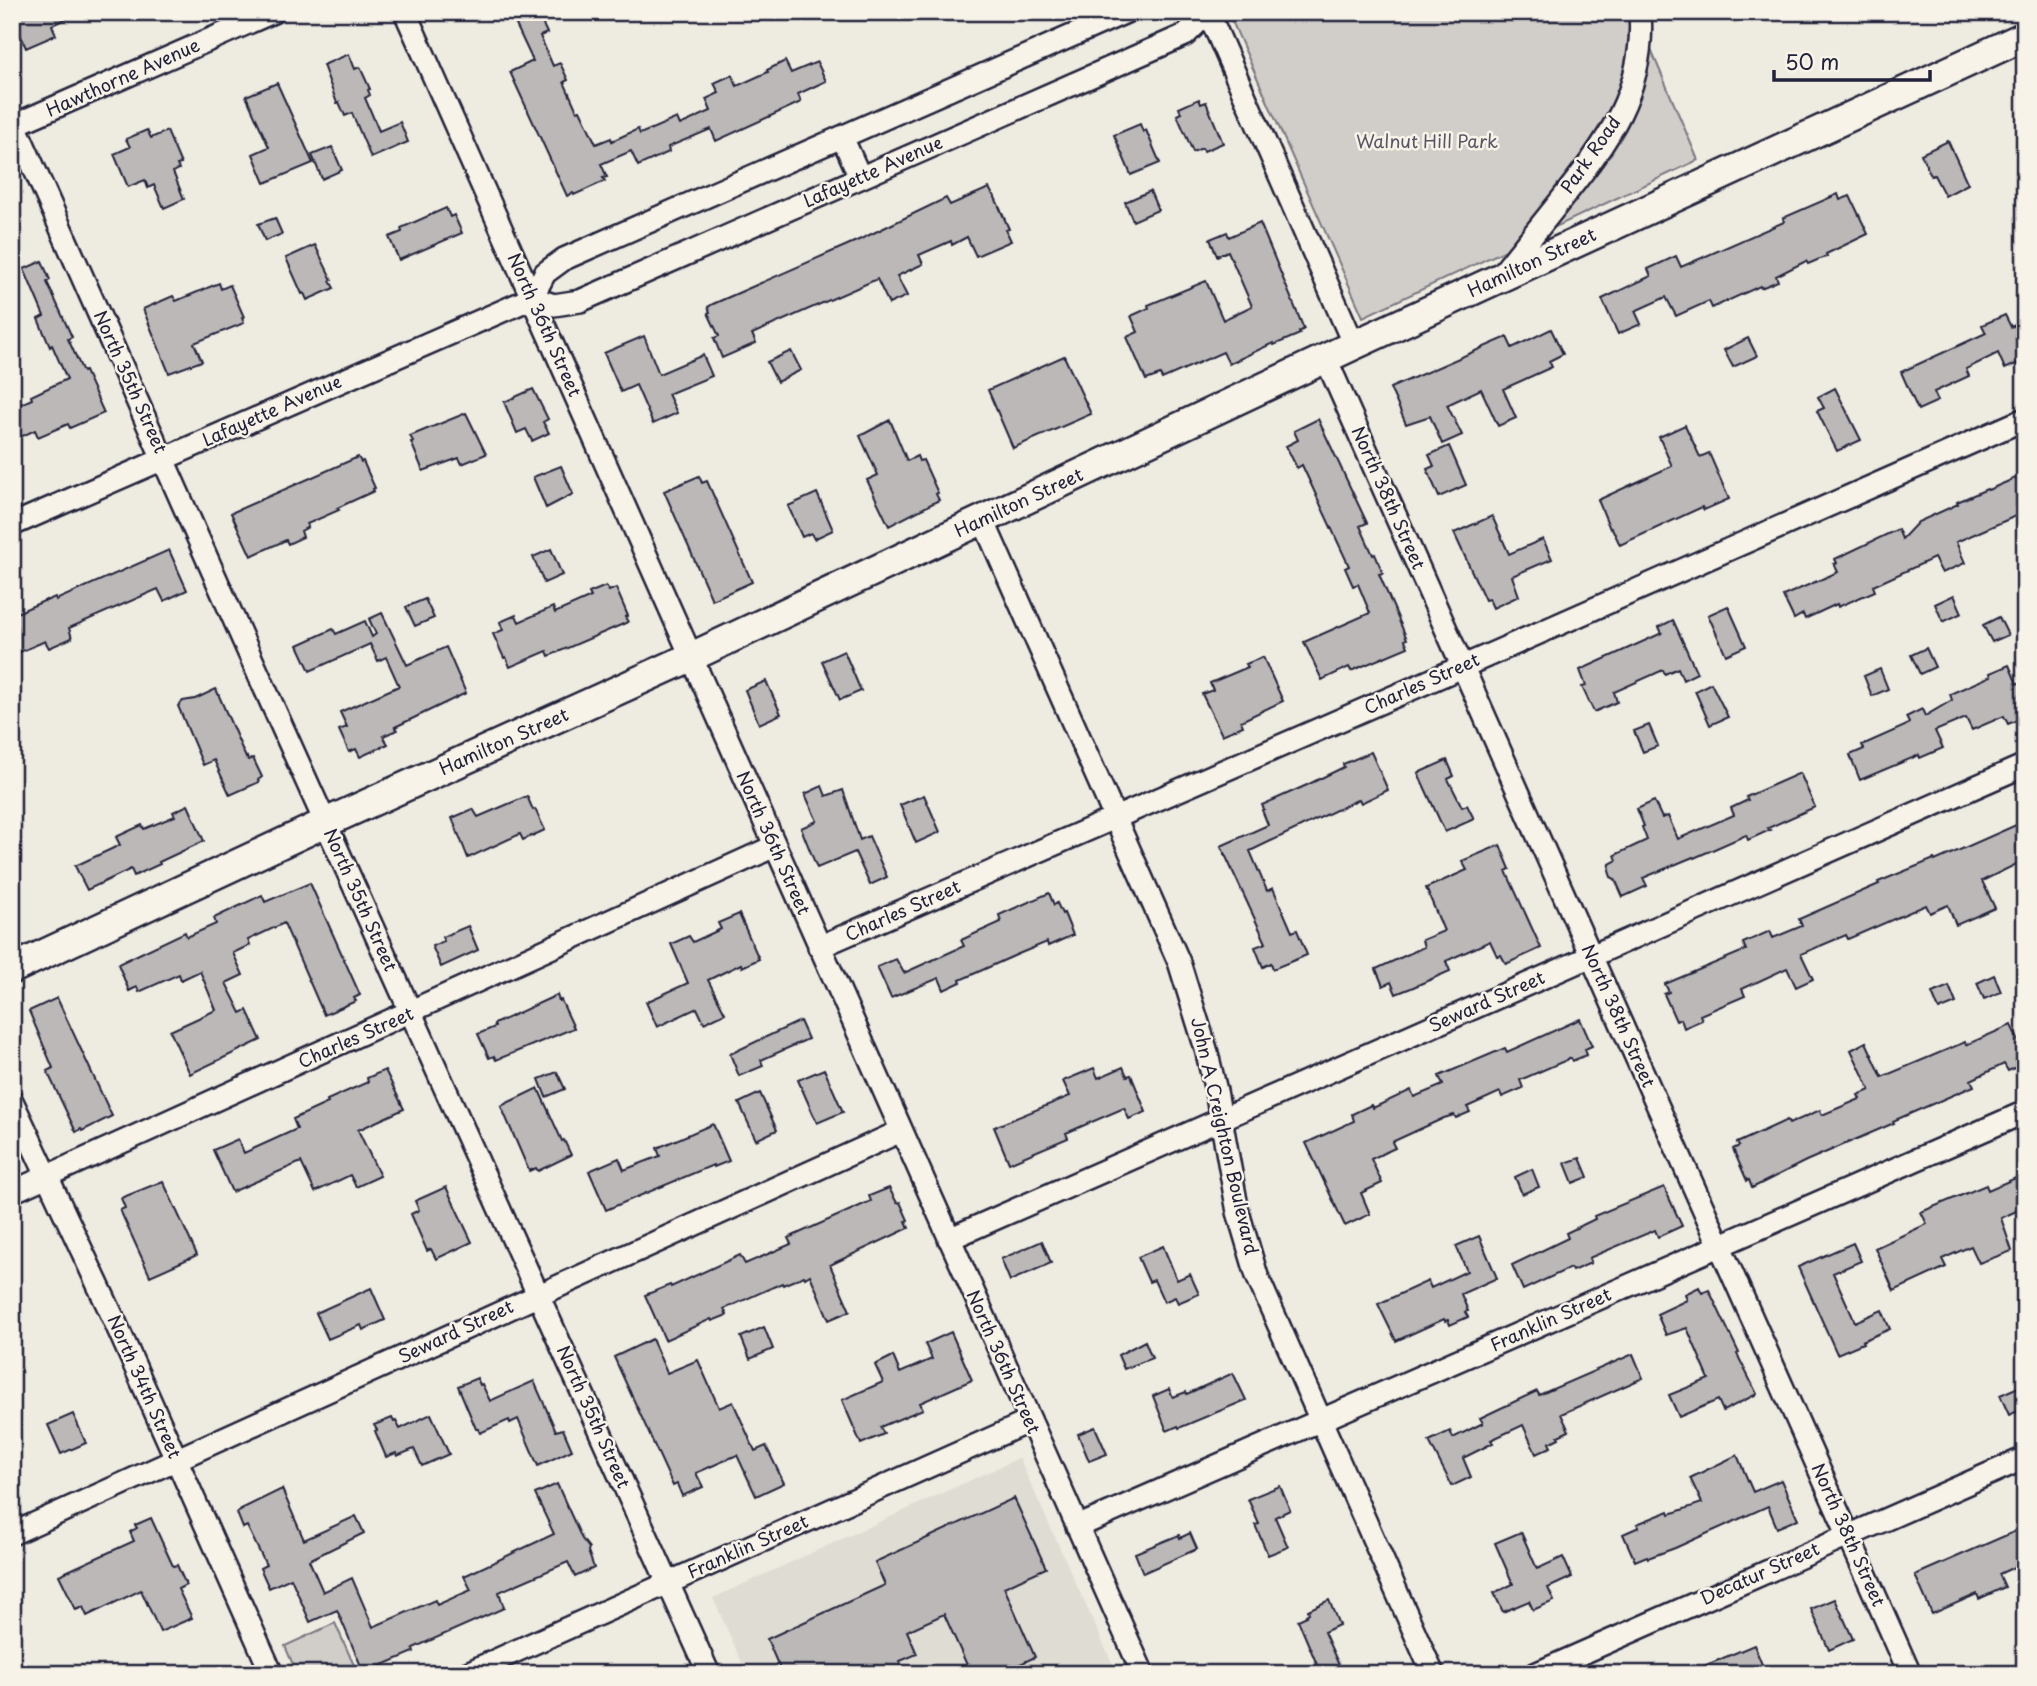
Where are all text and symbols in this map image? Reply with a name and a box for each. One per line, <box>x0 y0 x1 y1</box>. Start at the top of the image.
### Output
street label: Hawthorne Avenue <box>41 31 204 123</box>
scale bar <box>1774 38 1930 82</box>
text: 50 m <box>1785 45 1839 77</box>
street label: Park Road <box>1553 110 1626 198</box>
park label: Walnut Hill Park <box>1356 127 1498 154</box>
street label: Lafayette Avenue <box>798 128 946 213</box>
street label: Hamilton Street <box>1463 220 1600 303</box>
street label: North 36th Street <box>502 248 589 401</box>
street label: North 35th Street <box>88 306 175 457</box>
street label: Lafayette Avenue <box>197 367 345 452</box>
street label: North 38th Street <box>1346 421 1433 573</box>
street label: Hamilton Street <box>950 460 1087 543</box>
street label: Charles Street <box>1359 645 1484 720</box>
street label: Hamilton Street <box>434 700 572 781</box>
street label: North 36th Street <box>731 766 818 919</box>
street label: North 35th Street <box>318 824 405 975</box>
street label: Charles Street <box>840 872 965 947</box>
street label: North 38th Street <box>1576 939 1663 1091</box>
street label: Seward Street <box>1424 963 1549 1038</box>
street label: Charles Street <box>293 999 418 1074</box>
street label: John A Creighton Boulevard <box>1185 1014 1266 1257</box>
street label: Franklin Street <box>1486 1280 1615 1357</box>
street label: North 36th Street <box>961 1285 1048 1438</box>
street label: Seward Street <box>393 1292 517 1369</box>
street label: North 34th Street <box>102 1310 189 1462</box>
street label: North 35th Street <box>551 1341 638 1492</box>
street label: North 38th Street <box>1806 1458 1893 1610</box>
street label: Franklin Street <box>683 1507 812 1584</box>
street label: Decatur Street <box>1695 1534 1823 1611</box>

